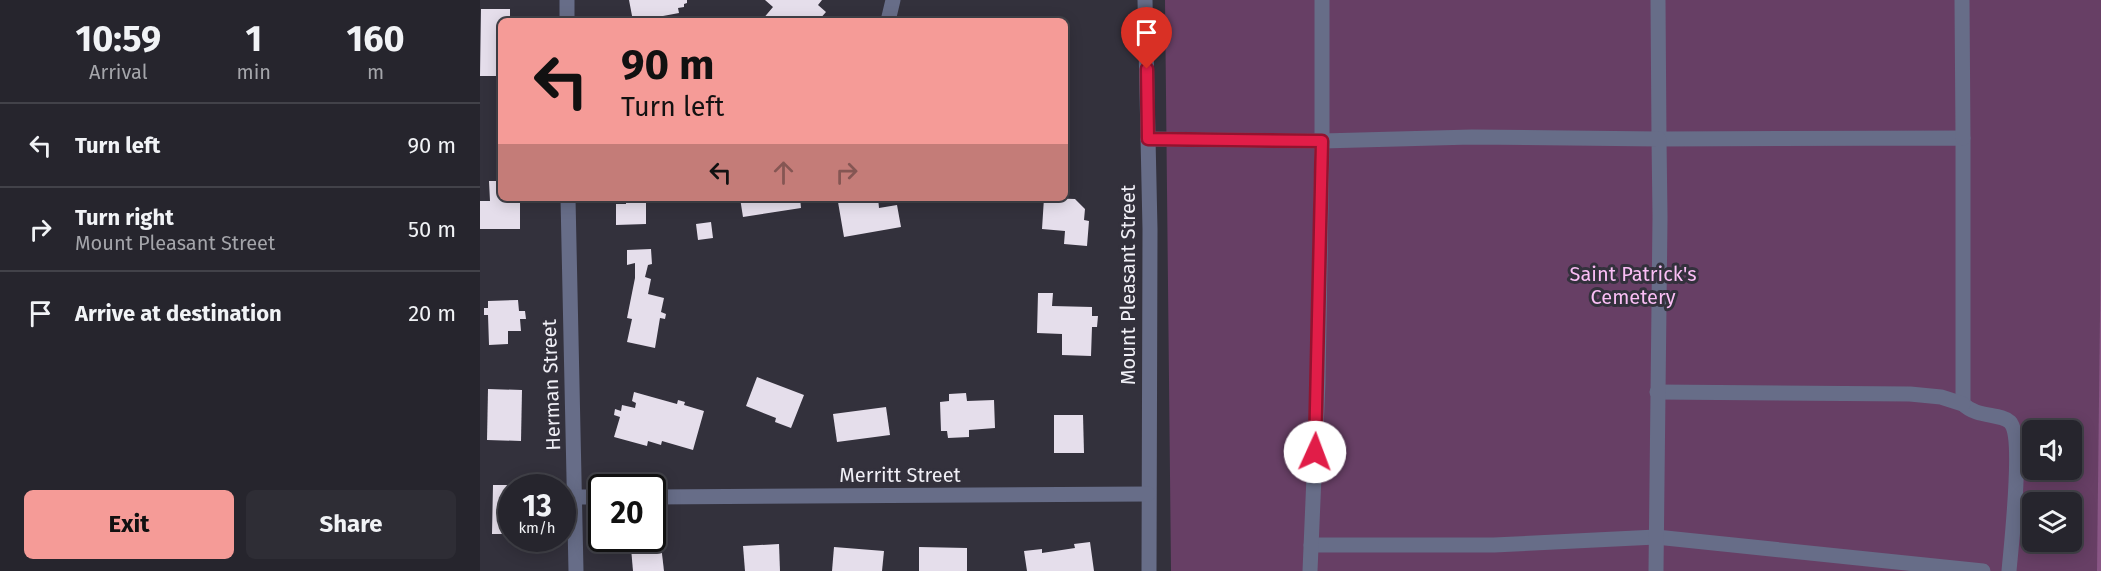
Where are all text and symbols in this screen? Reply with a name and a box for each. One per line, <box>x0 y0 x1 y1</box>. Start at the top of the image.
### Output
pin <box>1121 7 1172 69</box>
icon: arrive <box>1130 16 1163 49</box>
text: 10:59 <box>75 17 161 61</box>
text: 1 <box>245 17 262 61</box>
text: 160 <box>346 17 405 61</box>
text: 90 m <box>621 40 715 90</box>
icon: left <box>522 42 600 120</box>
text: Arrival <box>89 60 148 84</box>
text: min <box>237 60 271 84</box>
text: m <box>367 60 384 84</box>
text: Turn left <box>621 91 724 123</box>
icon: left <box>24 129 57 162</box>
text: Turn left <box>75 132 160 159</box>
text: 90 m <box>407 132 456 159</box>
icon: left <box>704 156 737 189</box>
icon: ahead <box>767 156 800 189</box>
icon: right <box>830 156 863 189</box>
street label: Mount Pleasant Street <box>1116 184 1140 385</box>
text: Turn right <box>75 204 174 231</box>
icon: right <box>24 213 57 246</box>
text: 50 m <box>408 216 456 243</box>
text: Mount Pleasant Street <box>75 231 275 255</box>
park label: Saint Patrick's Cemetery <box>1570 262 1696 309</box>
icon: arrive <box>24 297 57 330</box>
text: Arrive at destination <box>75 300 282 327</box>
text: 20 m <box>408 300 456 327</box>
street label: Herman Street <box>537 318 565 451</box>
position arrow <box>1283 420 1347 484</box>
map controls <box>2022 420 2082 552</box>
button: sound <box>2022 420 2082 480</box>
street label: Merritt Street <box>839 463 962 487</box>
speed limit sign: 20 <box>588 474 666 552</box>
text: 13 <box>522 488 552 524</box>
button: Exit <box>24 490 234 559</box>
button: Share <box>246 490 456 559</box>
button: layers <box>2022 492 2082 552</box>
text: km/h <box>518 519 556 537</box>

